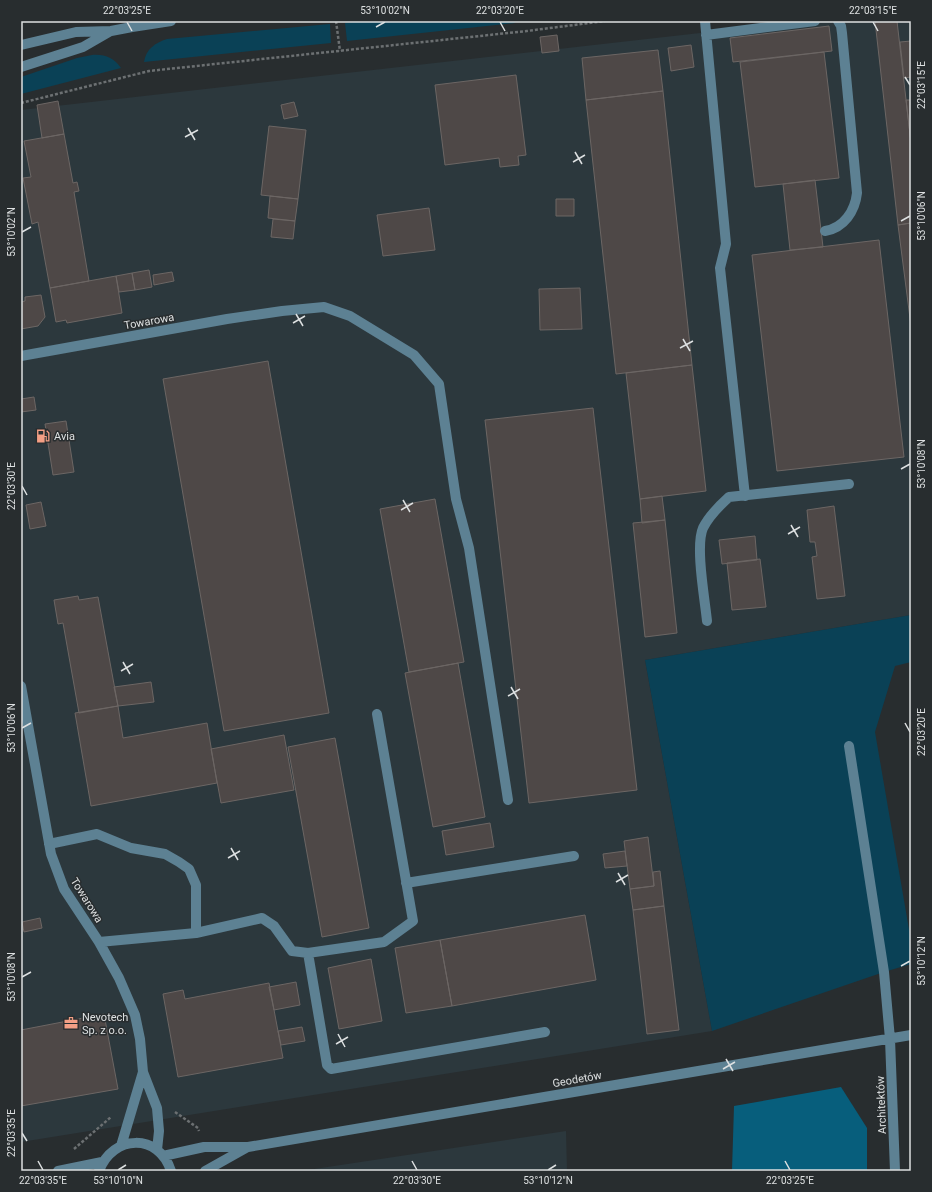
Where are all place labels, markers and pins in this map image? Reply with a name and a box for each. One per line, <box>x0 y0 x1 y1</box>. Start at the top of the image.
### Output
fuel station icon: Avia <box>35 428 51 444</box>
place label: Avia <box>54 430 75 443</box>
place label: Nevotech Sp. z o.o. <box>82 1011 128 1037</box>
office icon: Nevotech Sp. z o.o. <box>63 1015 79 1031</box>

